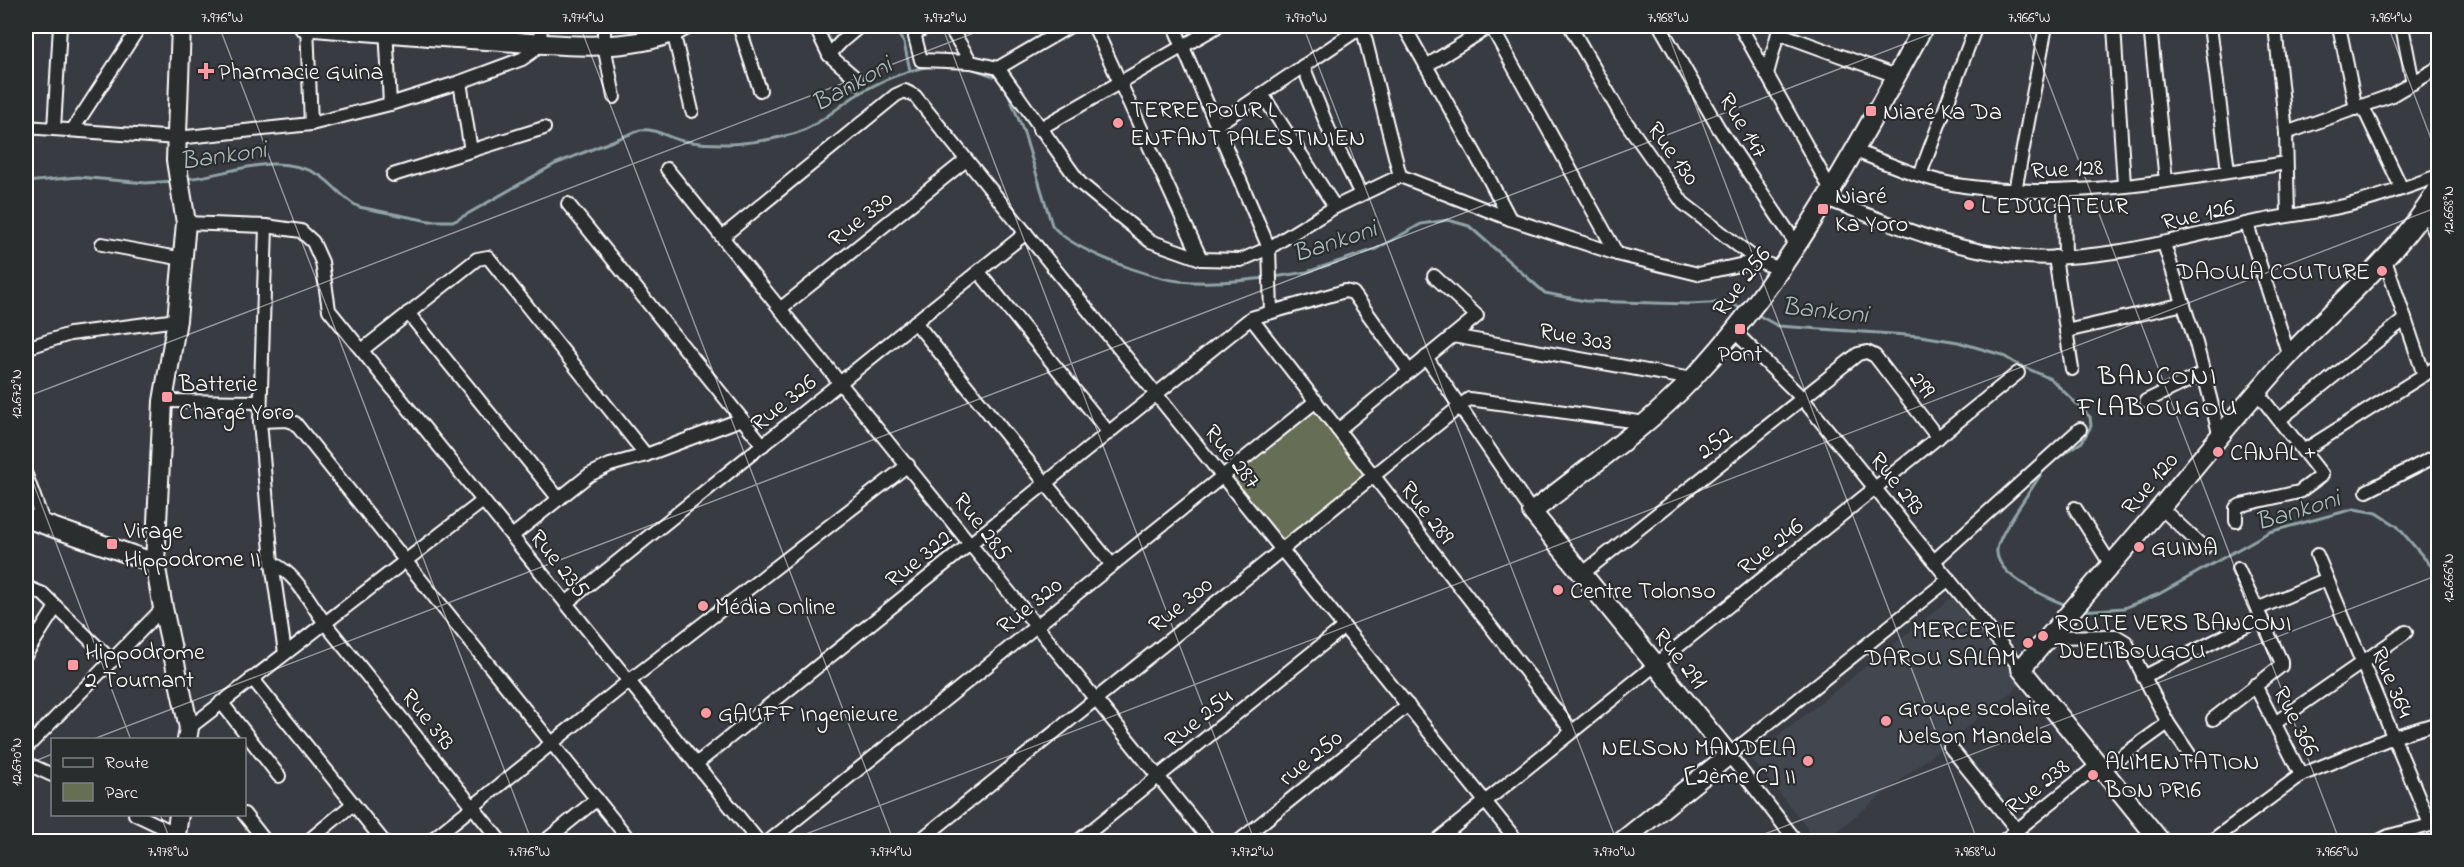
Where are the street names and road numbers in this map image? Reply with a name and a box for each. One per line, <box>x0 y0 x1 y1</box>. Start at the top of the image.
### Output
street label: Rue 147 <box>1708 87 1776 166</box>
street label: Rue 130 <box>1637 115 1707 194</box>
street label: Rue 128 <box>2030 151 2104 190</box>
street label: Rue 330 <box>822 183 901 257</box>
street label: Rue 126 <box>2159 191 2239 242</box>
street label: Rue 256 <box>1705 240 1781 325</box>
street label: Rue 303 <box>1536 315 1615 362</box>
street label: 299 <box>1899 364 1943 407</box>
street label: Rue 326 <box>744 366 825 441</box>
street label: Rue 287 <box>1194 418 1268 498</box>
street label: 252 <box>1690 418 1741 469</box>
street label: Rue 293 <box>1860 445 1933 524</box>
street label: Rue 120 <box>2114 445 2188 524</box>
street label: Rue 289 <box>1390 474 1462 553</box>
street label: Rue 285 <box>943 486 1019 569</box>
street label: Rue 246 <box>1731 510 1812 585</box>
street label: Rue 322 <box>878 522 961 598</box>
street label: Rue 235 <box>520 523 597 607</box>
street label: Rue 320 <box>990 569 1071 644</box>
street label: Rue 300 <box>1142 569 1221 643</box>
street label: Rue 291 <box>1643 621 1715 698</box>
street label: Rue 364 <box>2360 642 2421 724</box>
street label: Rue 254 <box>1158 681 1241 758</box>
street label: Rue 366 <box>2262 681 2328 764</box>
street label: Rue 393 <box>391 682 463 759</box>
street label: rue 250 <box>1272 722 1351 796</box>
street label: Rue 238 <box>1999 751 2079 825</box>

